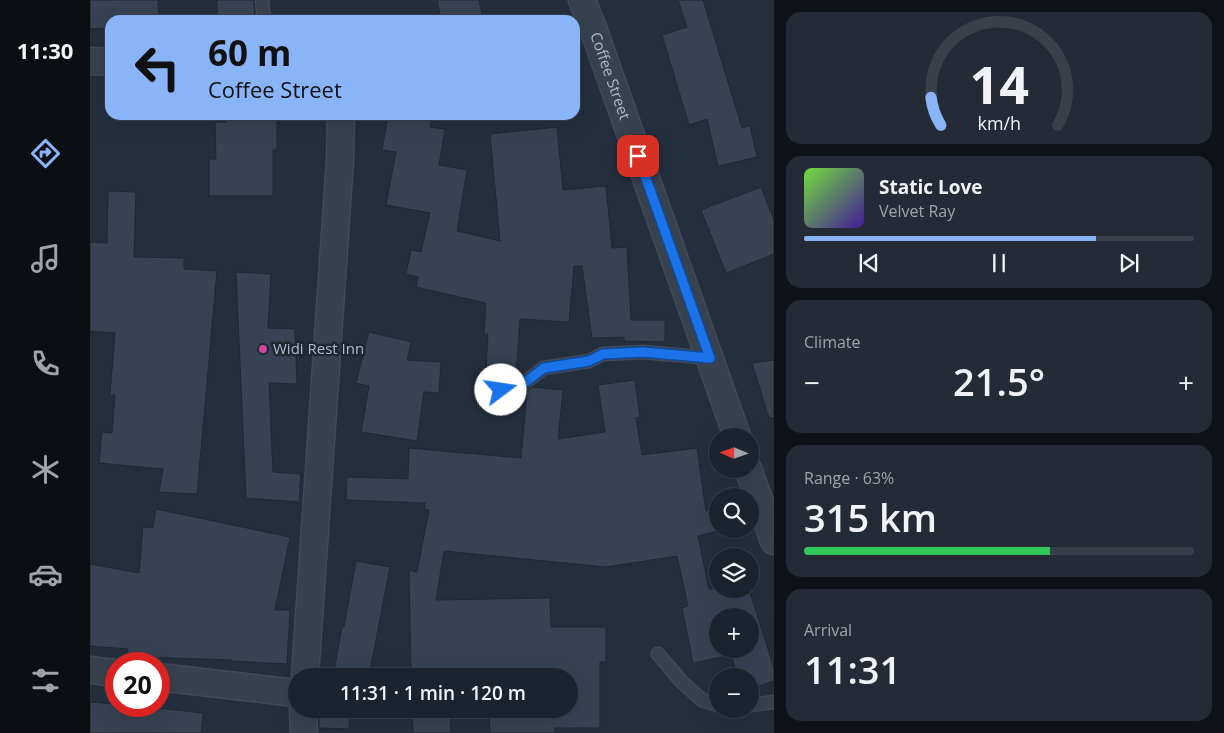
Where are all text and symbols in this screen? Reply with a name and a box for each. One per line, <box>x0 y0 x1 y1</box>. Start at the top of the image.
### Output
text: 60 m <box>208 29 291 76</box>
street label: Coffee Street <box>586 29 636 122</box>
text: 11:30 <box>17 35 73 65</box>
icon: left <box>125 35 190 100</box>
text: 14 <box>969 48 1029 119</box>
text: Coffee Street <box>208 74 342 104</box>
text: km/h <box>977 111 1021 135</box>
pin <box>617 135 659 177</box>
icon: directions <box>28 136 63 171</box>
icon: arrive <box>624 142 652 170</box>
text: Static Love <box>879 174 982 200</box>
text: Velvet Ray <box>879 200 955 222</box>
icon: music <box>28 241 63 276</box>
icon: previous <box>855 249 883 277</box>
icon: pause <box>985 249 1013 277</box>
icon: next <box>1115 249 1143 277</box>
text: Climate <box>804 331 861 353</box>
place label: Widi Rest Inn <box>273 338 364 358</box>
marker: Widi Rest Inn <box>257 343 269 355</box>
icon: phone <box>28 346 63 381</box>
text: 21.5° <box>953 355 1045 407</box>
position arrow <box>474 363 526 415</box>
text: − <box>804 363 820 401</box>
text: + <box>1178 363 1194 401</box>
north arrow <box>709 428 759 478</box>
map controls <box>709 428 759 718</box>
icon: climate <box>28 452 63 487</box>
text: Range · 63% <box>804 467 894 489</box>
button: search <box>709 488 759 538</box>
text: 315 km <box>804 491 937 543</box>
button: layers <box>709 548 759 598</box>
icon: car <box>28 557 63 592</box>
button: + <box>709 608 759 658</box>
text: Arrival <box>804 619 852 641</box>
text: 11:31 <box>804 643 901 695</box>
speed limit sign: 20 <box>105 652 170 717</box>
icon: filters <box>28 663 63 698</box>
button: − <box>709 668 759 718</box>
text: 11:31 · 1 min · 120 m <box>340 680 526 706</box>

